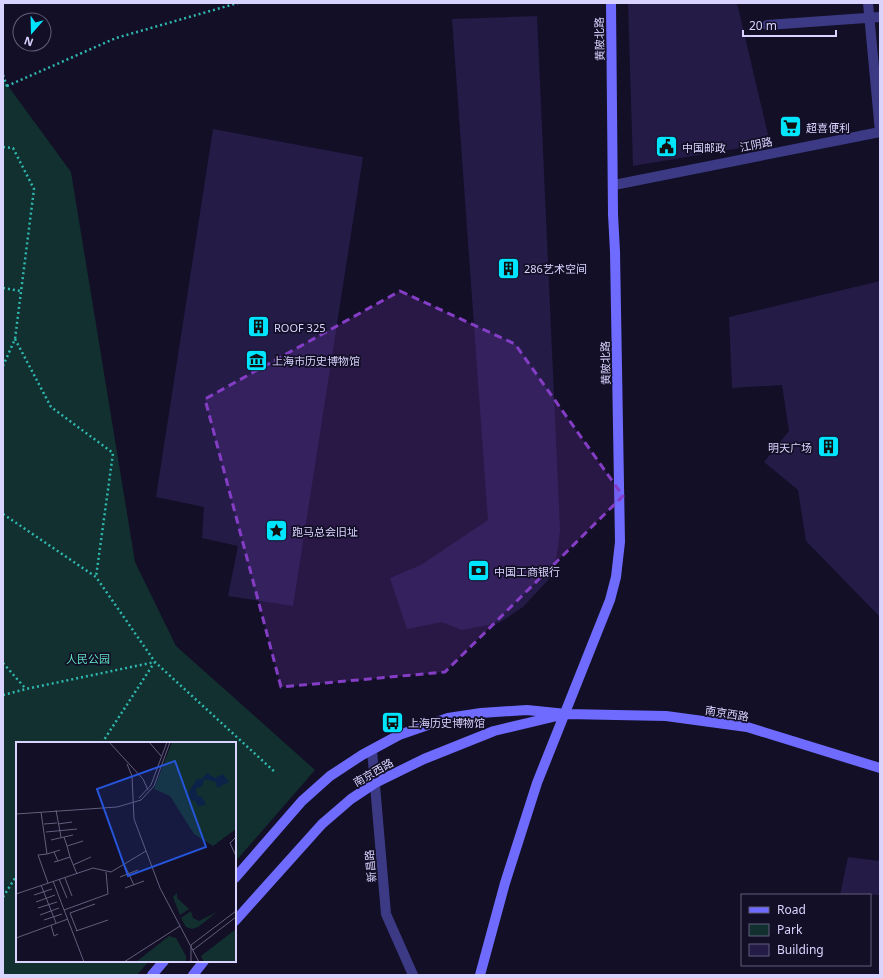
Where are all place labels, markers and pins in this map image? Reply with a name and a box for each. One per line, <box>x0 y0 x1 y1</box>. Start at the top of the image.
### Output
supermarket icon: 超喜便利 <box>778 114 804 140</box>
place label: 超喜便利 <box>806 120 850 135</box>
public building icon: 中国邮政 <box>654 134 680 160</box>
place label: 中国邮政 <box>682 140 726 155</box>
building icon: 286艺术空间 <box>496 255 522 281</box>
place label: 286艺术空间 <box>524 261 587 276</box>
building icon: ROOF 325 <box>246 314 272 340</box>
place label: ROOF 325 <box>274 320 325 335</box>
museum icon: 上海市历史博物馆 <box>243 347 269 373</box>
place label: 上海市历史博物馆 <box>272 353 360 368</box>
building icon: 明天广场 <box>815 434 841 460</box>
place label: 明天广场 <box>768 440 812 455</box>
place icon: 跑马总会旧址 <box>263 518 289 544</box>
place label: 跑马总会旧址 <box>292 524 358 539</box>
bank icon: 中国工商银行 <box>466 558 492 584</box>
place label: 中国工商银行 <box>494 564 560 579</box>
bus stop icon: 上海历史博物馆 <box>379 709 405 735</box>
place label: 上海历史博物馆 <box>408 715 485 730</box>

